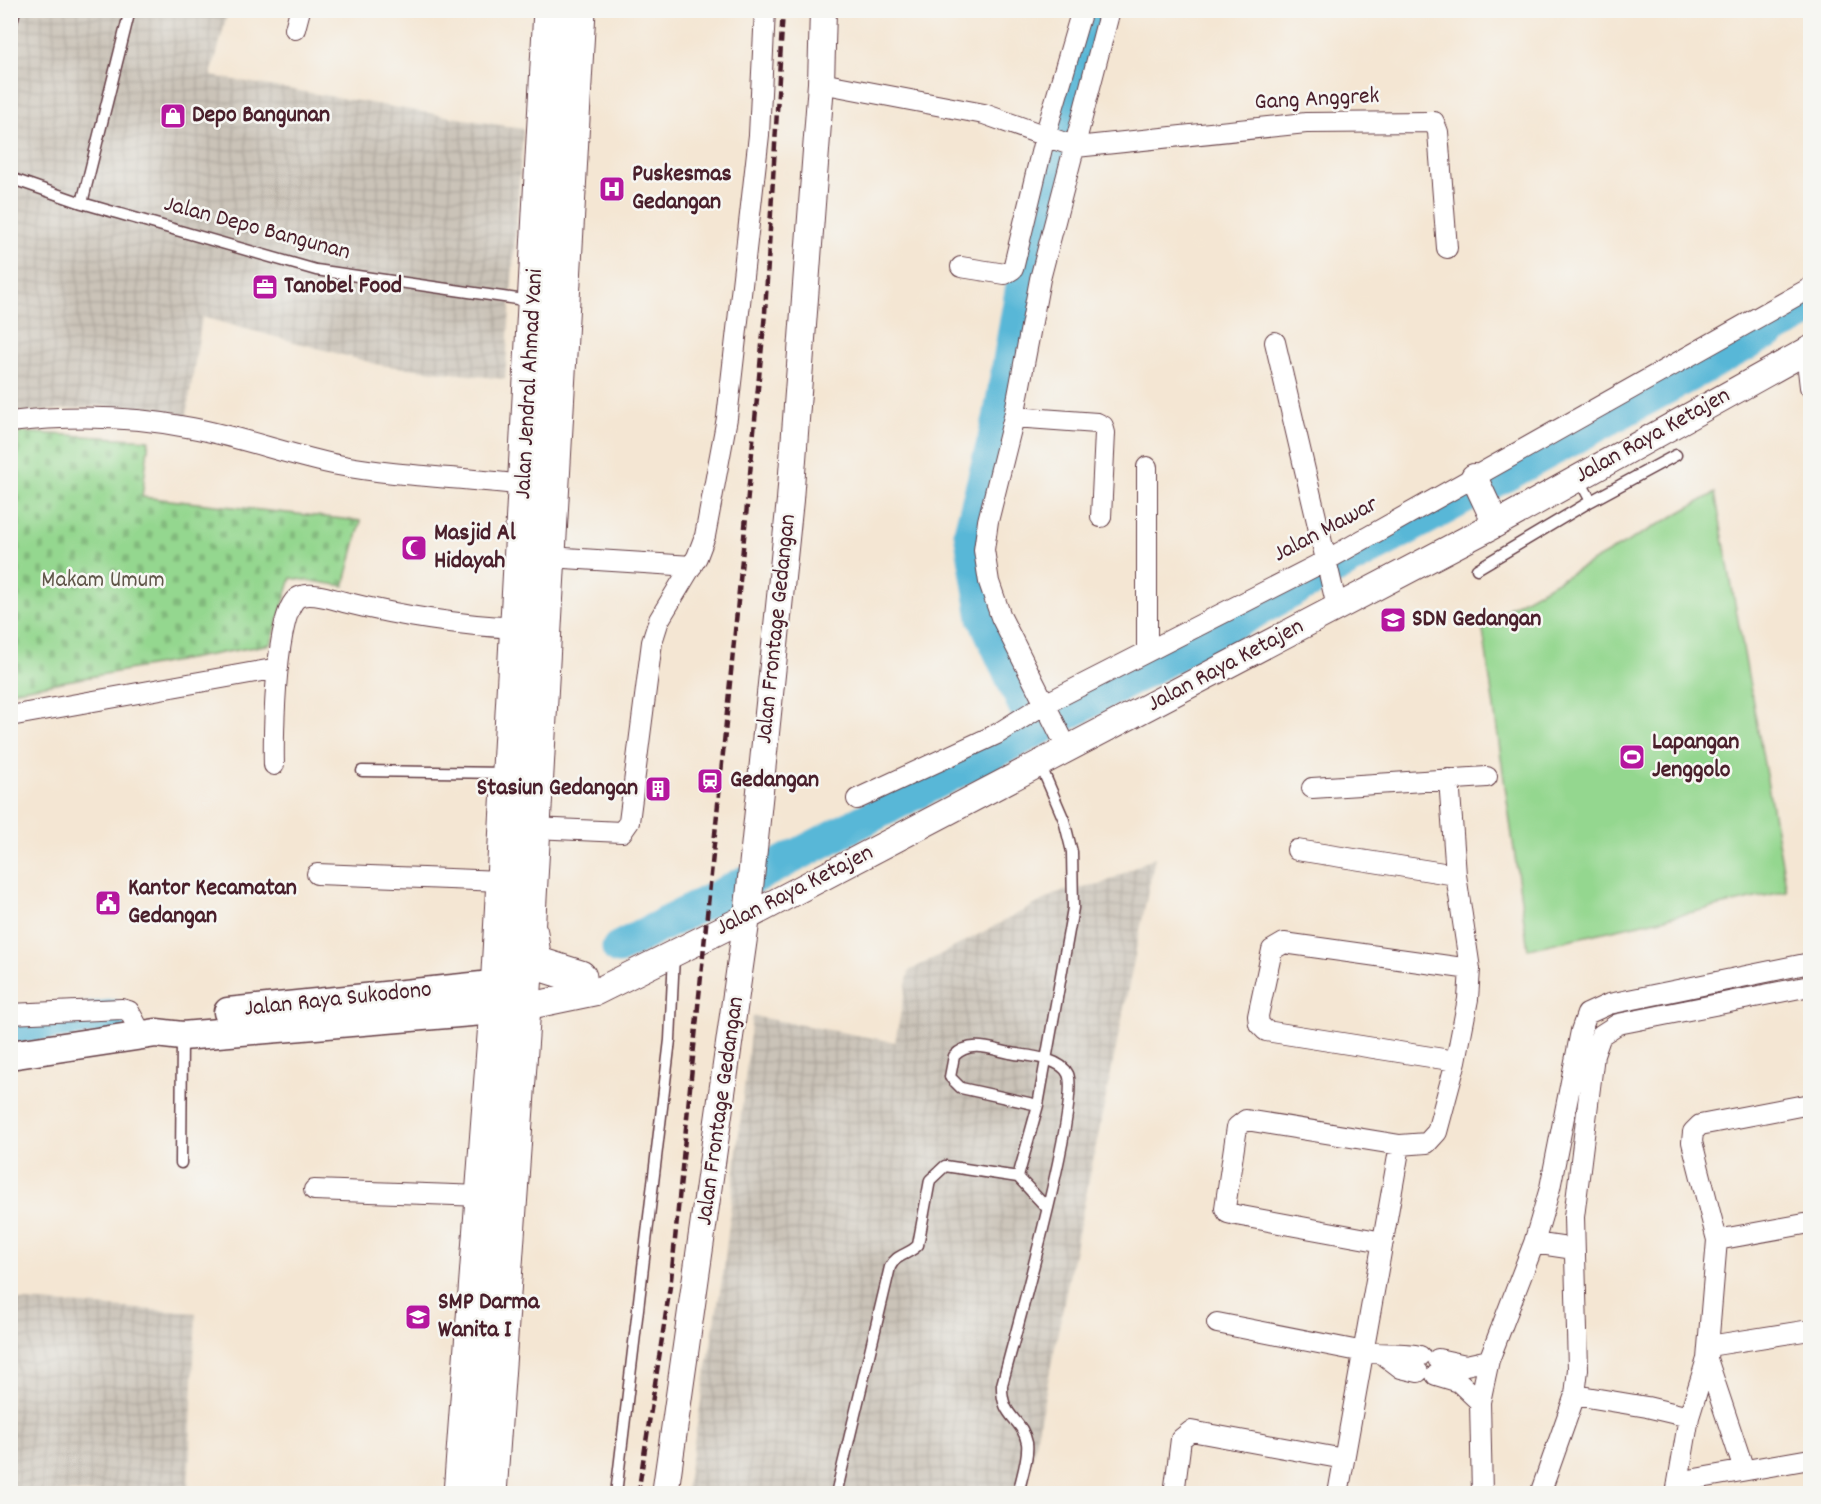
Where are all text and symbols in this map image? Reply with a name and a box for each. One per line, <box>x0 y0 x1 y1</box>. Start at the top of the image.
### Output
street label: Gang Anggrek <box>1254 80 1380 120</box>
place label: Depo Bangunan <box>192 99 330 133</box>
shop icon: Depo Bangunan <box>158 101 188 131</box>
place label: Puskesmas Gedangan <box>632 158 732 220</box>
hospital icon: Puskesmas Gedangan <box>597 174 627 204</box>
street label: Jalan Depo Bangunan <box>160 188 354 270</box>
street label: Jalan Jendral Ahmad Yani <box>507 268 553 500</box>
place label: Tanobel Food <box>284 270 402 304</box>
office icon: Tanobel Food <box>250 272 280 302</box>
street label: Jalan Raya Ketajen <box>1569 379 1737 493</box>
street label: Jalan Mawar <box>1267 488 1385 572</box>
street label: Jalan Frontage Gedangan <box>748 512 806 746</box>
place label: Masjid Al Hidayah <box>434 517 516 579</box>
mosque icon: Masjid Al Hidayah <box>399 533 429 563</box>
park label: Makam Umum <box>41 564 165 598</box>
place label: SDN Gedangan <box>1412 603 1541 637</box>
school or university icon: SDN Gedangan <box>1378 605 1408 635</box>
street label: Jalan Raya Ketajen <box>1142 610 1310 722</box>
place label: Lapangan Jenggolo <box>1652 726 1739 788</box>
sports icon: Lapangan Jenggolo <box>1617 742 1647 772</box>
place label: Gedangan <box>730 764 819 798</box>
station icon: Gedangan <box>695 766 725 796</box>
place label: Stasiun Gedangan <box>477 772 638 806</box>
building icon: Stasiun Gedangan <box>643 774 673 804</box>
street label: Jalan Raya Ketajen <box>710 837 880 945</box>
place label: Kantor Kecamatan Gedangan <box>128 872 297 934</box>
public building icon: Kantor Kecamatan Gedangan <box>93 888 123 918</box>
street label: Jalan Raya Sukodono <box>243 973 433 1027</box>
street label: Jalan Frontage Gedangan <box>688 994 754 1228</box>
place label: SMP Darma Wanita I <box>438 1286 540 1348</box>
school or university icon: SMP Darma Wanita I <box>403 1302 433 1332</box>

